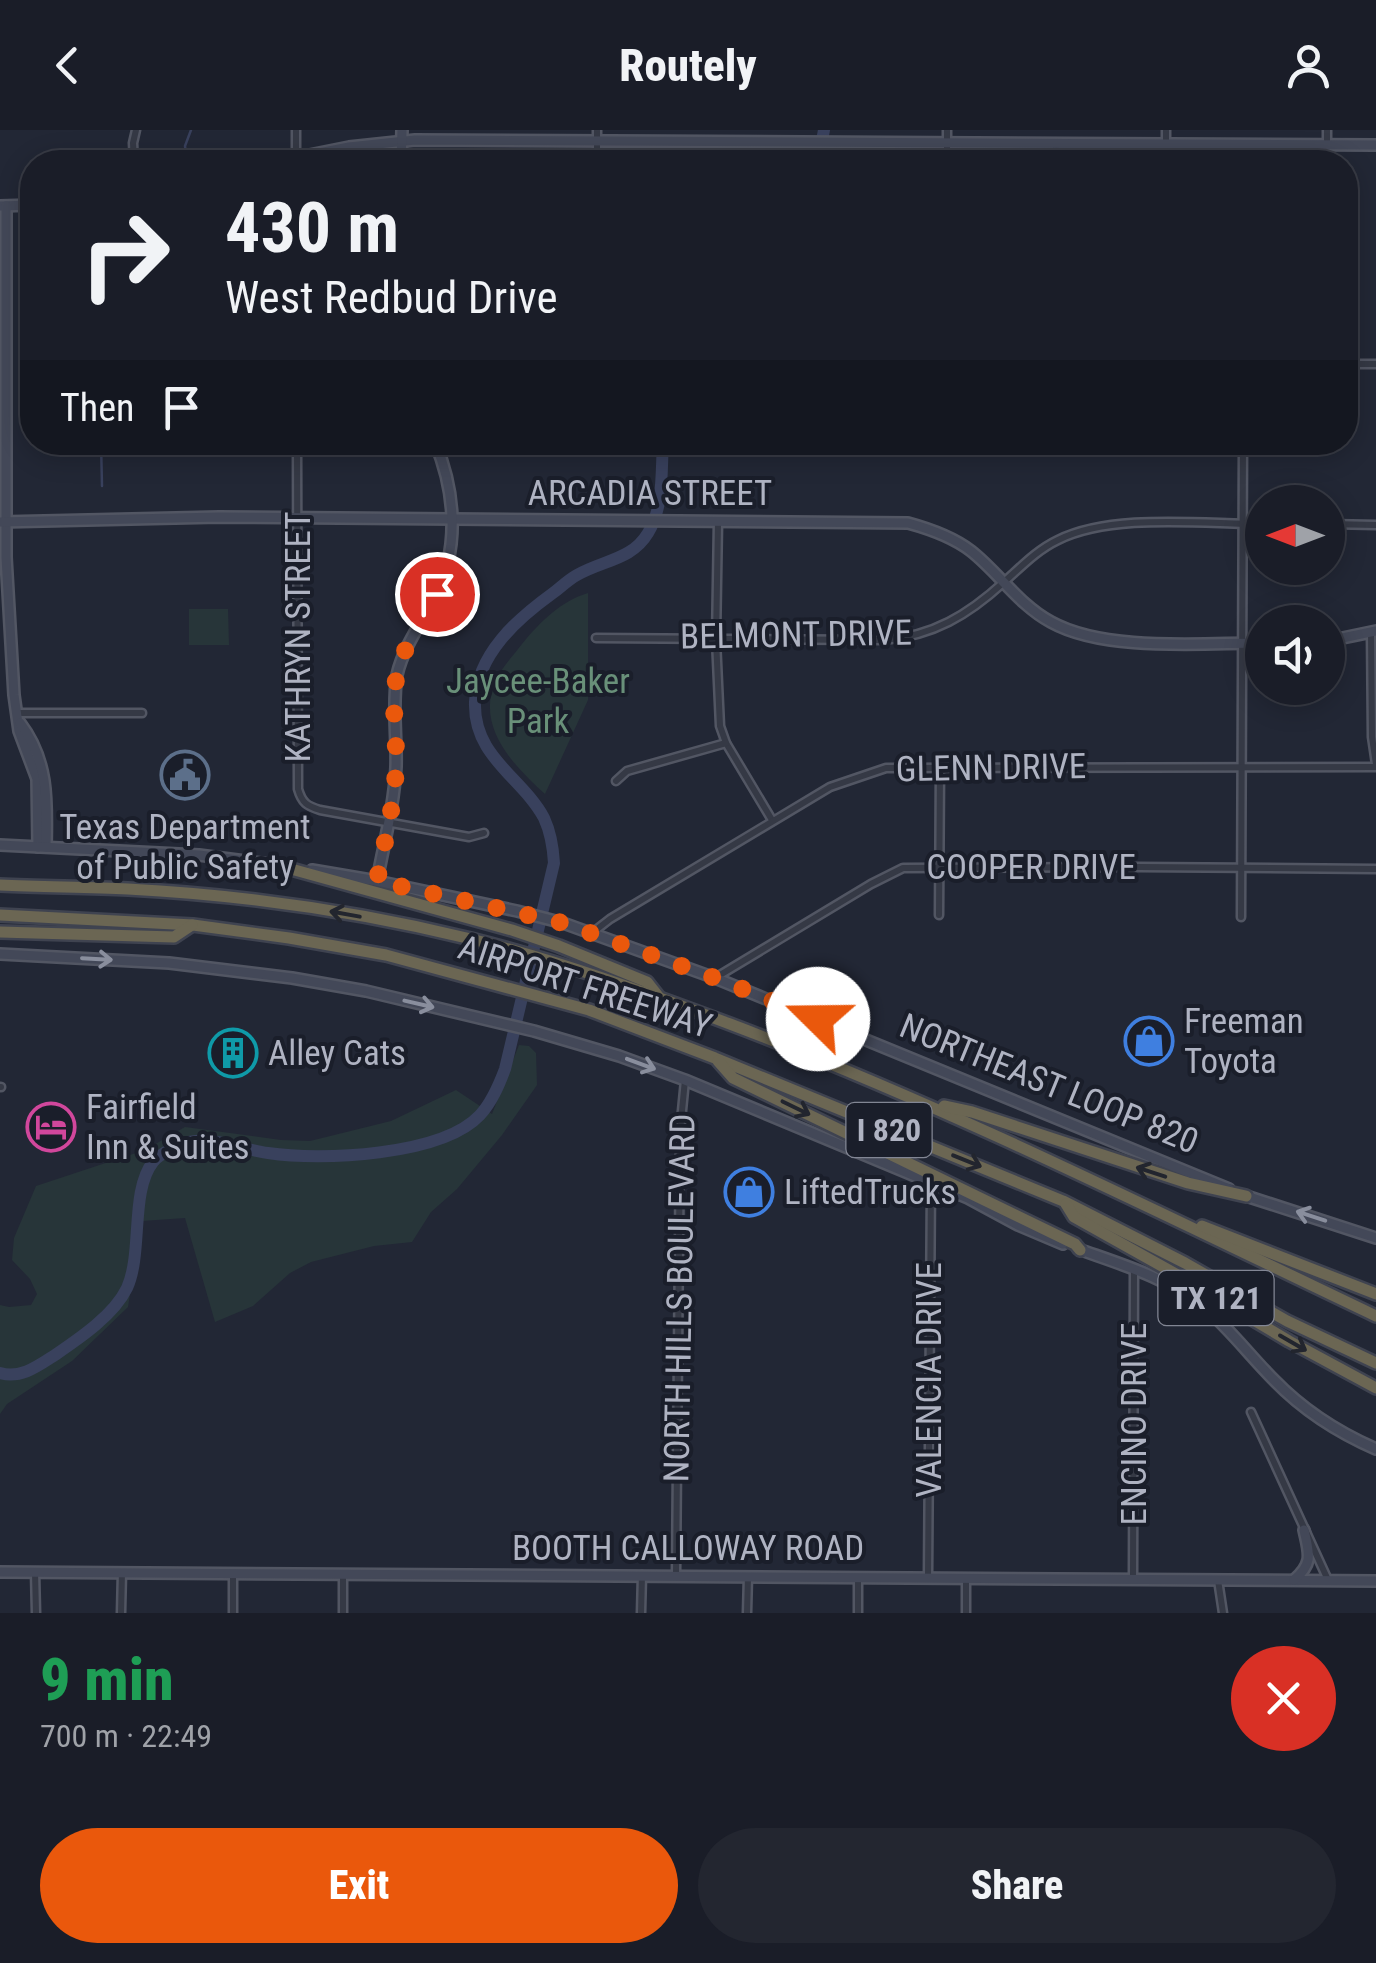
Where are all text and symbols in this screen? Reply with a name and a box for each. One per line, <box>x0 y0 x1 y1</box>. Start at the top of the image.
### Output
icon: back <box>40 38 95 93</box>
icon: person <box>1281 38 1336 93</box>
text: Routely <box>619 39 757 92</box>
text: 430 m <box>225 187 399 269</box>
icon: right <box>60 190 190 320</box>
text: West Redbud Drive <box>225 271 558 324</box>
icon: arrive <box>154 380 209 435</box>
text: Then <box>60 386 134 430</box>
street label: ARCADIA STREET <box>528 473 772 514</box>
north arrow <box>1245 485 1345 585</box>
map controls <box>1245 485 1345 705</box>
street label: KATHRYN STREET <box>278 511 319 763</box>
pin <box>395 552 480 637</box>
icon: arrive <box>410 567 465 622</box>
button: sound <box>1245 605 1345 705</box>
street label: BELMONT DRIVE <box>680 612 912 658</box>
park label: Jaycee-Baker Park <box>446 661 630 742</box>
street label: GLENN DRIVE <box>895 746 1087 790</box>
public building icon: Texas Department of Public Safety <box>159 749 211 801</box>
place label: Texas Department of Public Safety <box>59 807 311 888</box>
street label: COOPER DRIVE <box>926 847 1136 888</box>
one-way arrow <box>330 904 362 923</box>
street label: AIRPORT FREEWAY <box>453 927 717 1047</box>
one-way arrow <box>81 950 113 969</box>
position arrow <box>766 967 870 1071</box>
one-way arrow <box>402 995 434 1014</box>
place label: Freeman Toyota <box>1184 1001 1304 1082</box>
street label: NORTHEAST LOOP 820 <box>894 1005 1204 1163</box>
shop icon: Freeman Toyota <box>1123 1015 1175 1067</box>
building icon: Alley Cats <box>207 1027 259 1079</box>
place label: Alley Cats <box>268 1033 406 1074</box>
one-way arrow <box>625 1056 656 1074</box>
place label: Fairfield Inn & Suites <box>86 1087 250 1168</box>
one-way arrow <box>781 1100 811 1119</box>
hotel icon: Fairfield Inn & Suites <box>25 1101 77 1153</box>
road number: I 820 <box>846 1103 932 1157</box>
street label: NORTH HILLS BOULEVARD <box>656 1113 704 1483</box>
one-way arrow <box>951 1154 982 1172</box>
one-way arrow <box>1136 1161 1168 1179</box>
shop icon: LiftedTrucks <box>723 1166 775 1218</box>
place label: LiftedTrucks <box>784 1172 956 1213</box>
one-way arrow <box>1295 1205 1327 1223</box>
street label: VALENCIA DRIVE <box>909 1262 950 1498</box>
road number: TX 121 <box>1158 1271 1274 1325</box>
street label: ENCINO DRIVE <box>1114 1323 1155 1525</box>
one-way arrow <box>1278 1334 1307 1354</box>
street label: BOOTH CALLOWAY ROAD <box>512 1528 864 1569</box>
text: 9 min <box>40 1644 174 1715</box>
button: close <box>1231 1646 1336 1751</box>
text: 700 m · 22:49 <box>40 1717 212 1755</box>
button: Exit <box>40 1828 678 1943</box>
button: Share <box>698 1828 1336 1943</box>

